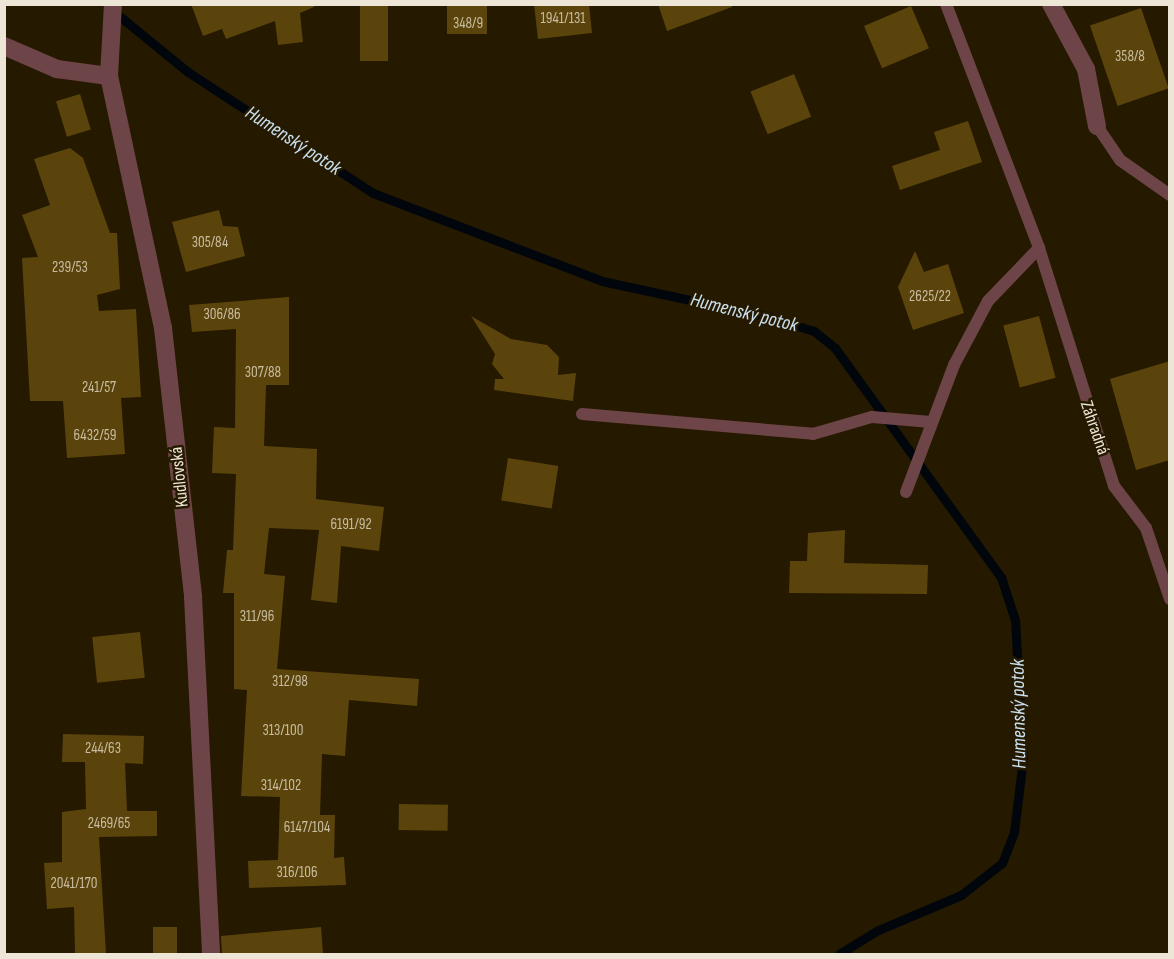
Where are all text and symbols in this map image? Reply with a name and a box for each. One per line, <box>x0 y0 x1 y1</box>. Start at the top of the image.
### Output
house number: 1941/131 <box>541 10 585 28</box>
house number: 348/9 <box>453 15 483 33</box>
house number: 358/8 <box>1115 48 1145 66</box>
water label: Humenský potok <box>240 101 346 181</box>
house number: 305/84 <box>192 234 228 252</box>
house number: 239/53 <box>52 259 88 277</box>
water label: Humenský potok <box>688 288 800 338</box>
house number: 2625/22 <box>909 288 951 306</box>
house number: 306/86 <box>203 306 241 324</box>
house number: 307/88 <box>245 364 281 382</box>
house number: 241/57 <box>82 379 116 397</box>
street label: Záhradná <box>1075 398 1113 458</box>
house number: 6432/59 <box>74 427 116 445</box>
street label: Kudlovská <box>166 446 194 508</box>
house number: 6191/92 <box>330 516 372 534</box>
house number: 311/96 <box>240 608 274 626</box>
water label: Humenský potok <box>1006 659 1032 769</box>
house number: 312/98 <box>272 673 308 691</box>
house number: 313/100 <box>263 722 303 740</box>
house number: 244/63 <box>85 740 121 758</box>
house number: 314/102 <box>261 777 301 795</box>
house number: 2469/65 <box>88 815 130 833</box>
house number: 6147/104 <box>284 819 330 837</box>
house number: 316/106 <box>277 864 317 882</box>
house number: 2041/170 <box>51 875 97 893</box>

